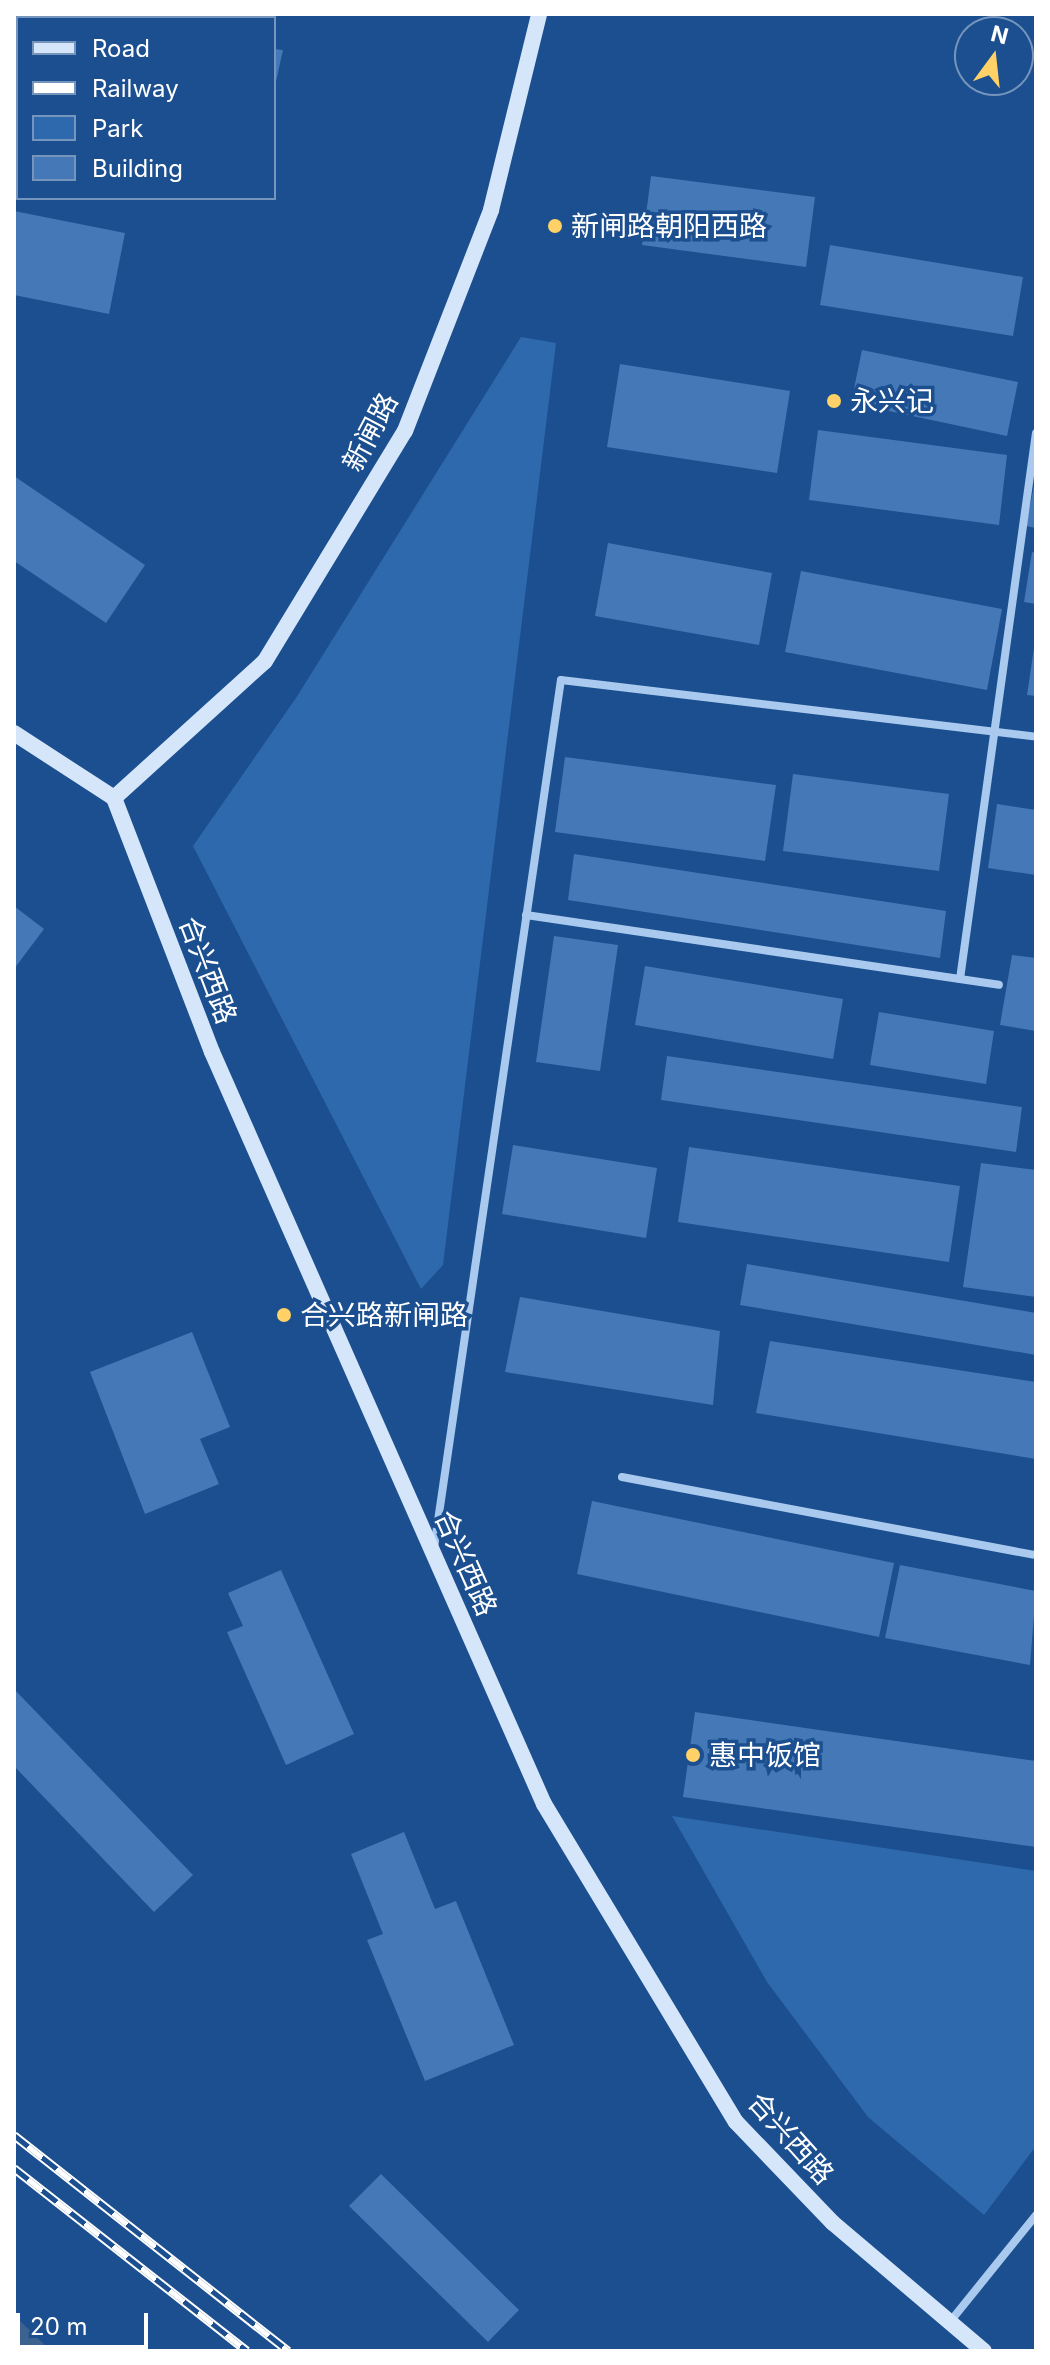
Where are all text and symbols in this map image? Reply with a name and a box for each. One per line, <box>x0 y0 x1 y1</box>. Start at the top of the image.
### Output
legend <box>16 16 276 200</box>
north arrow <box>954 16 1034 96</box>
text: N <box>988 20 1011 49</box>
text: Road <box>92 34 150 63</box>
text: Railway <box>92 74 179 103</box>
text: Park <box>92 114 143 143</box>
text: Building <box>92 154 183 183</box>
place label: 新闸路朝阳西路 <box>571 209 767 243</box>
marker: 新闸路朝阳西路 <box>546 217 564 235</box>
place label: 永兴记 <box>850 384 934 418</box>
street label: 新闸路 <box>335 387 405 477</box>
marker: 永兴记 <box>825 392 843 410</box>
street label: 合兴西路 <box>172 912 244 1028</box>
place label: 合兴路新闸路 <box>300 1298 468 1332</box>
marker: 合兴路新闸路 <box>275 1306 293 1324</box>
street label: 合兴西路 <box>428 1505 504 1621</box>
place label: 惠中饭馆 <box>709 1738 821 1772</box>
marker: 惠中饭馆 <box>684 1746 702 1764</box>
street label: 合兴西路 <box>741 2085 841 2191</box>
scale bar <box>20 2297 152 2347</box>
text: 20 m <box>30 2312 88 2341</box>

